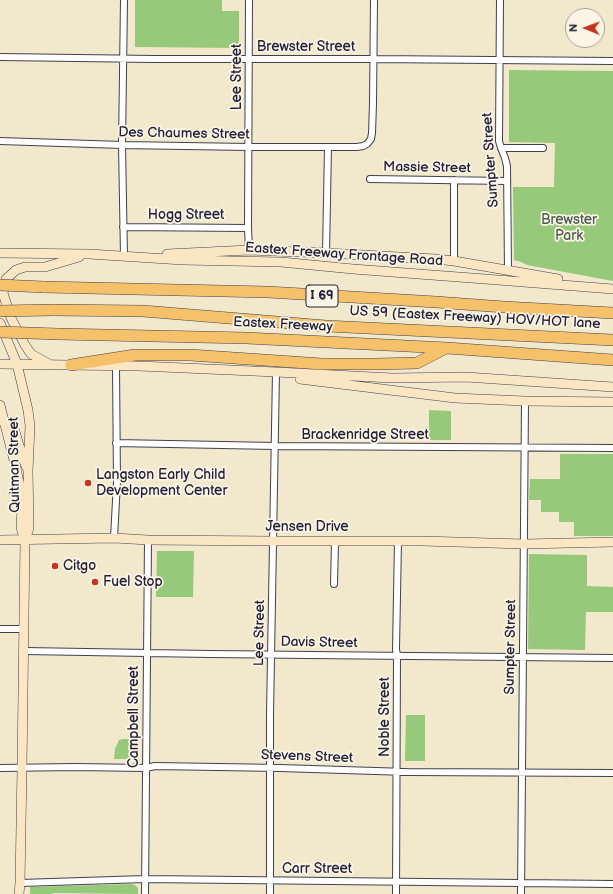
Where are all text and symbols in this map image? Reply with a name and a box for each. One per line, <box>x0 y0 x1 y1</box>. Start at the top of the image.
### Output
north arrow <box>565 8 605 48</box>
text: N <box>567 24 580 32</box>
street label: Brewster Street <box>257 39 355 55</box>
street label: Lee Street <box>229 44 245 110</box>
street label: Sumpter Street <box>479 112 503 208</box>
street label: Des Chaumes Street <box>118 124 250 144</box>
street label: Massie Street <box>383 159 471 177</box>
street label: Hogg Street <box>148 207 224 223</box>
park label: Brewster Park <box>541 212 597 244</box>
street label: Eastex Freeway Frontage Road <box>245 240 443 270</box>
road number: I 69 <box>306 285 338 307</box>
street label: US 59 (Eastex Freeway) HOV/HOT lane <box>349 303 601 333</box>
street label: Eastex Freeway <box>233 314 333 336</box>
street label: Quitman Street <box>6 417 24 513</box>
street label: Brackenridge Street <box>301 427 429 443</box>
place label: Langston Early Child Development Center <box>96 467 227 500</box>
marker: Langston Early Child Development Center <box>83 478 93 488</box>
street label: Jensen Drive <box>265 519 349 535</box>
place label: Citgo <box>63 558 96 574</box>
marker: Citgo <box>50 561 60 571</box>
place label: Fuel Stop <box>103 574 163 590</box>
marker: Fuel Stop <box>90 577 100 587</box>
street label: Sumpter Street <box>502 599 520 695</box>
street label: Lee Street <box>251 600 269 666</box>
street label: Davis Street <box>280 634 358 652</box>
street label: Campbell Street <box>126 666 142 768</box>
street label: Noble Street <box>377 677 393 757</box>
street label: Stevens Street <box>260 747 354 767</box>
street label: Carr Street <box>282 861 352 877</box>

